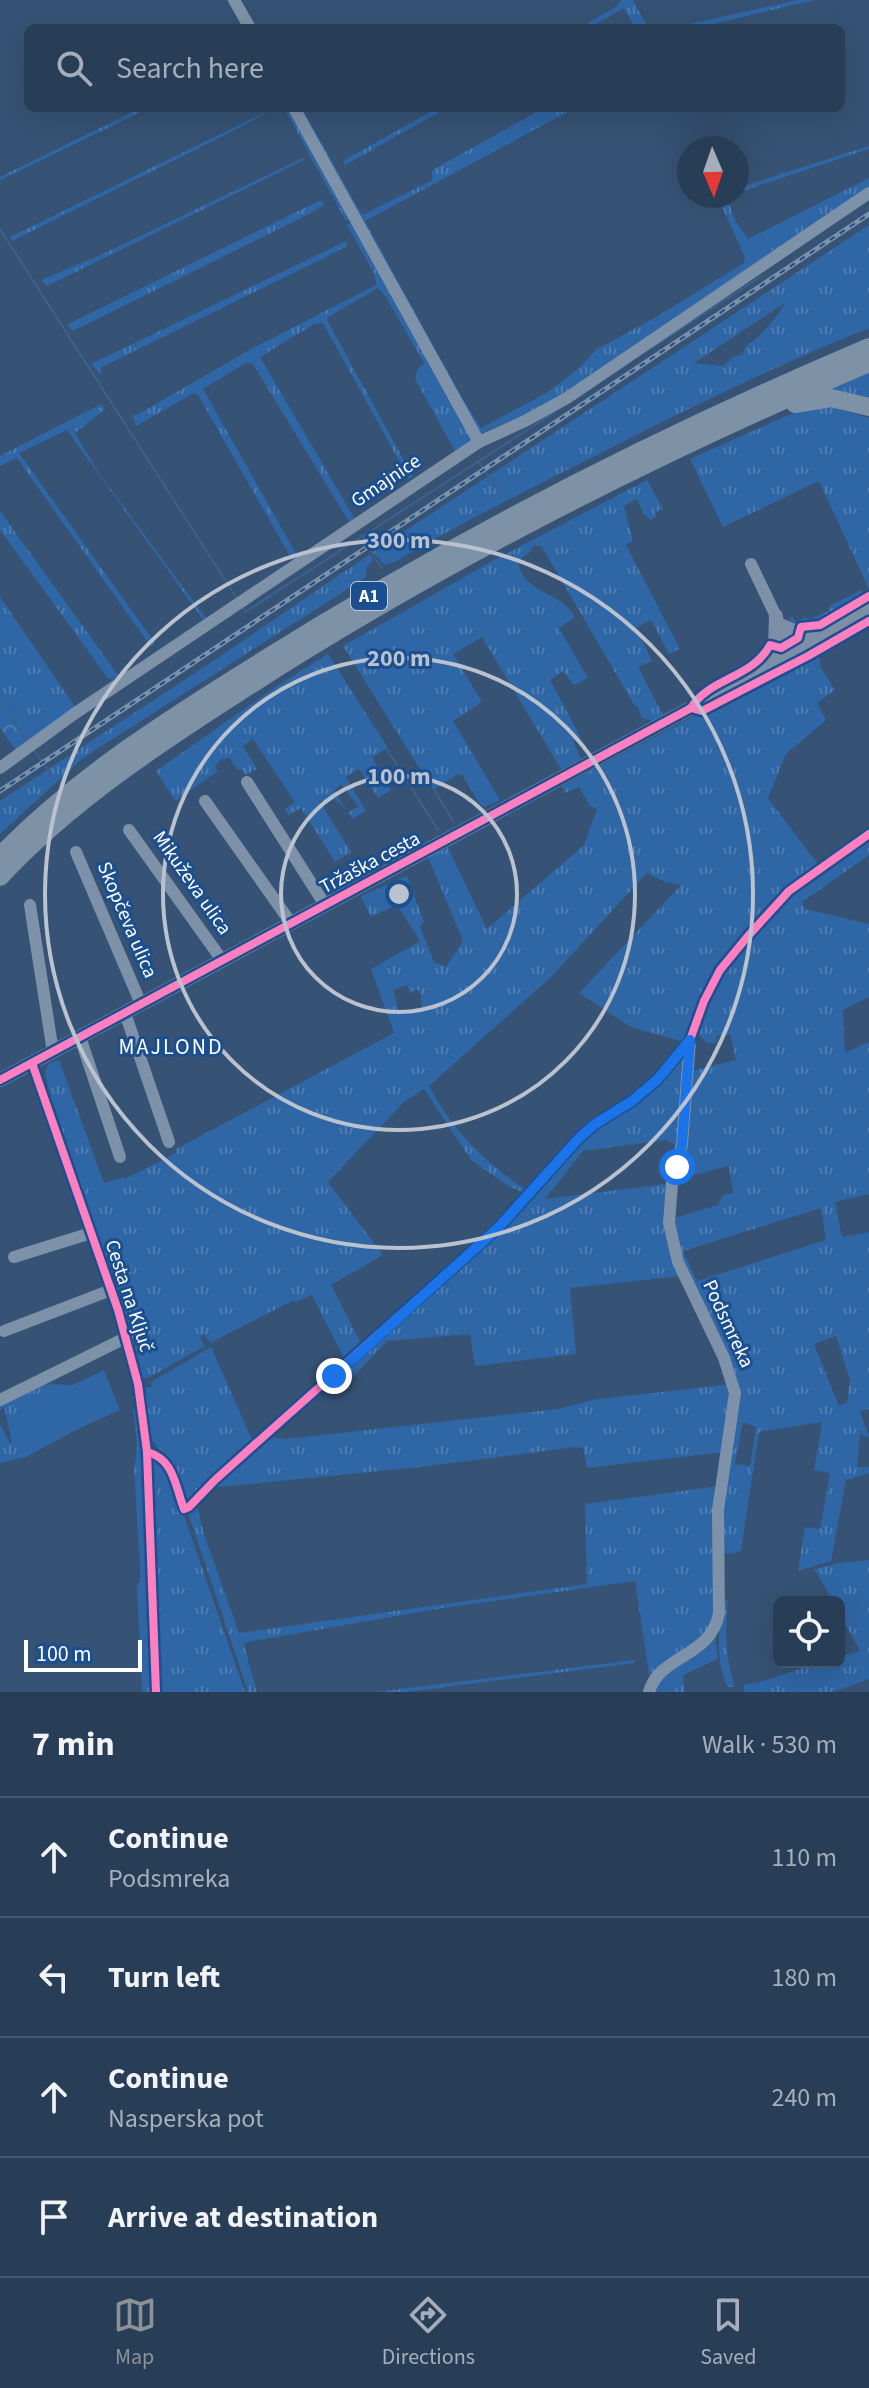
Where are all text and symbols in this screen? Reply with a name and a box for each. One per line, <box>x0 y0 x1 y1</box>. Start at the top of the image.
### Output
search box <box>24 24 845 112</box>
icon: search <box>52 46 96 90</box>
text: Search here <box>116 47 264 90</box>
north arrow <box>677 136 749 208</box>
street label: Gmajnice <box>346 447 426 515</box>
text: 300 m <box>367 523 431 558</box>
road number: A1 <box>351 582 387 610</box>
text: 200 m <box>367 641 431 676</box>
text: 100 m <box>367 759 431 794</box>
street label: Mikuževa ulica <box>146 825 238 941</box>
street label: Tržaška cesta <box>315 825 425 901</box>
street label: Skopčeva ulica <box>90 858 164 982</box>
centre of rings <box>385 880 413 908</box>
district label: MAJLOND <box>119 1031 223 1063</box>
route start <box>659 1149 695 1185</box>
street label: Cesta na Ključ <box>98 1236 160 1356</box>
street label: Podsmreka <box>695 1275 761 1373</box>
route end <box>316 1358 352 1394</box>
map controls <box>773 1596 845 1668</box>
button: locate <box>773 1596 845 1668</box>
scale bar <box>24 1636 142 1672</box>
text: 100 m <box>36 1638 91 1670</box>
text: 7 min <box>32 1720 115 1769</box>
text: Walk · 530 m <box>702 1726 837 1763</box>
text: Continue <box>108 1817 229 1860</box>
icon: ahead <box>32 1835 76 1879</box>
text: 110 m <box>771 1839 837 1876</box>
text: Podsmreka <box>108 1860 230 1897</box>
icon: left <box>32 1955 76 1999</box>
text: Turn left <box>108 1956 220 1999</box>
text: 180 m <box>771 1959 837 1996</box>
text: Continue <box>108 2057 229 2100</box>
icon: ahead <box>32 2075 76 2119</box>
text: 240 m <box>771 2079 837 2116</box>
text: Nasperska pot <box>108 2100 264 2137</box>
icon: arrive <box>32 2195 76 2239</box>
text: Arrive at destination <box>108 2196 378 2239</box>
tab: Map <box>113 2293 157 2373</box>
tab: Directions <box>382 2293 475 2373</box>
tab: Saved <box>700 2293 756 2373</box>

